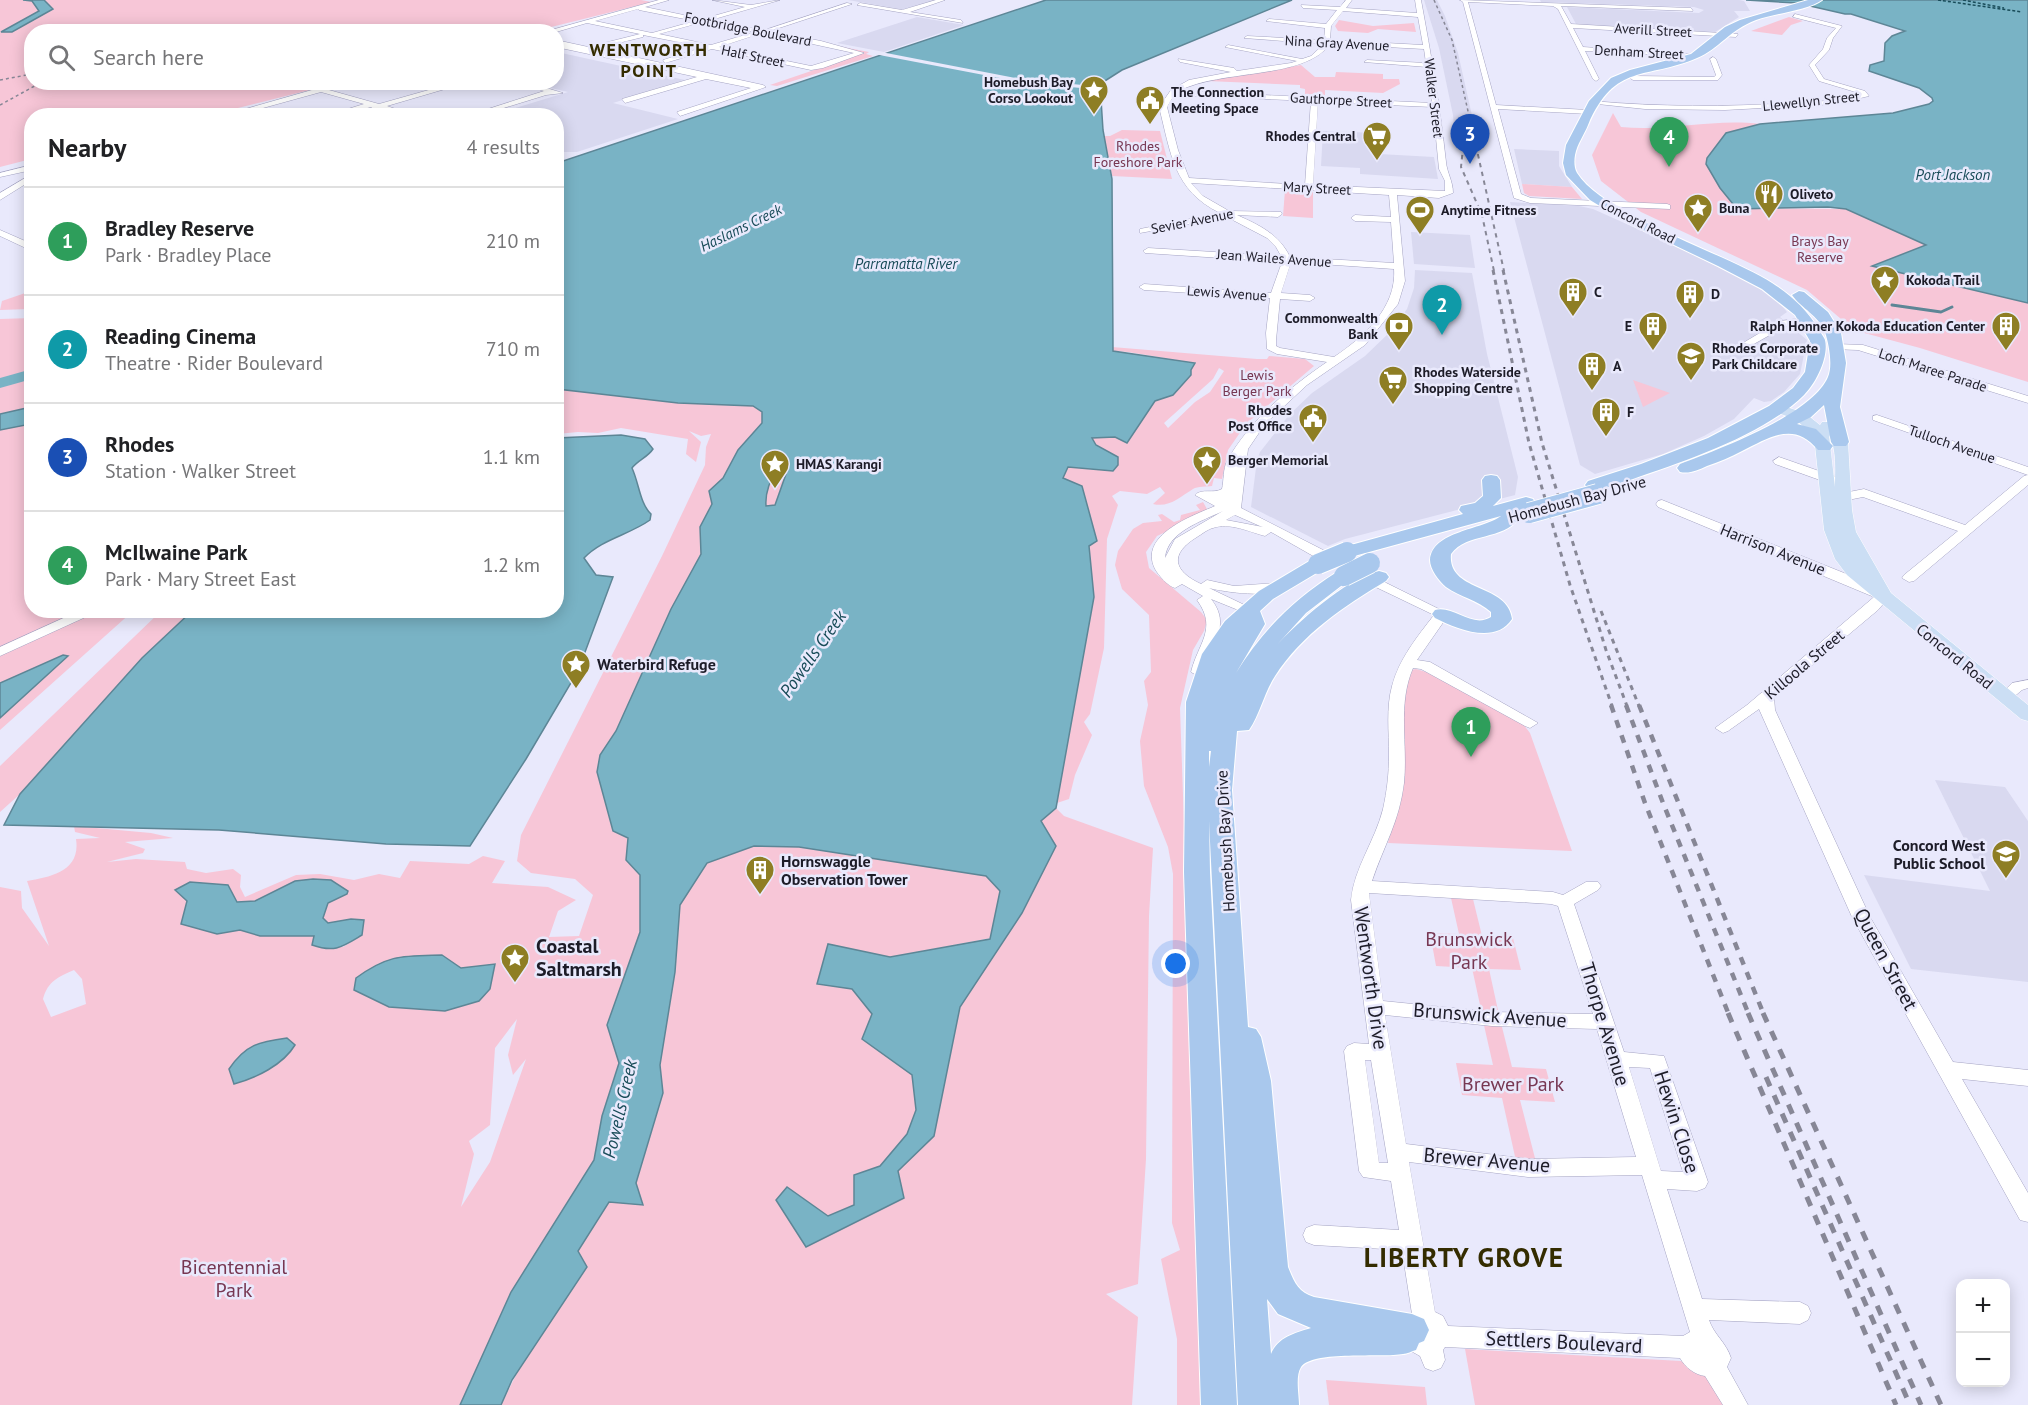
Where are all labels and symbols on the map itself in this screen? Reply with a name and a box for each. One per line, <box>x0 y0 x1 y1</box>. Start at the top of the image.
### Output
street label: Footbridge Boulevard <box>683 8 813 50</box>
street label: Averill Street <box>1614 19 1692 41</box>
street label: Nina Gray Avenue <box>1284 31 1390 55</box>
district label: WENTWORTH POINT <box>590 38 708 82</box>
street label: Half Street <box>720 41 787 72</box>
street label: Denham Street <box>1594 41 1684 63</box>
street label: Walker Street <box>1420 57 1448 139</box>
place label: Homebush Bay Corso Lookout <box>984 73 1073 107</box>
place icon: Homebush Bay Corso Lookout <box>1078 74 1110 116</box>
place label: The Connection Meeting Space <box>1171 83 1264 117</box>
public building icon: The Connection Meeting Space <box>1134 84 1166 126</box>
street label: Llewellyn Street <box>1762 87 1861 115</box>
street label: Gauthorpe Street <box>1290 88 1393 112</box>
pin: 3 <box>1450 114 1490 164</box>
pin: 4 <box>1650 118 1688 167</box>
supermarket icon: Rhodes Central <box>1361 120 1393 162</box>
place label: Rhodes Central <box>1266 127 1357 145</box>
park label: Rhodes Foreshore Park <box>1093 137 1183 171</box>
water label: Port Jackson <box>1916 165 1991 184</box>
street label: Mary Street <box>1282 177 1352 199</box>
restaurant icon: Oliveto <box>1753 178 1785 220</box>
place label: Oliveto <box>1790 185 1834 203</box>
place icon: Buna <box>1682 192 1714 234</box>
sports icon: Anytime Fitness <box>1404 194 1436 236</box>
street label: Concord Road <box>1597 194 1679 248</box>
water label: Haslams Creek <box>697 199 786 256</box>
place label: Buna <box>1719 199 1749 217</box>
place label: Anytime Fitness <box>1441 201 1537 219</box>
street label: Sevier Avenue <box>1149 204 1235 238</box>
park label: Brays Bay Reserve <box>1791 232 1849 266</box>
street label: Jean Wailes Avenue <box>1215 245 1332 271</box>
water label: Parramatta River <box>855 254 958 273</box>
place icon: Kokoda Trail <box>1869 264 1901 306</box>
place label: Kokoda Trail <box>1906 271 1980 289</box>
building icon: C <box>1557 276 1589 318</box>
building icon: D <box>1674 278 1706 320</box>
street label: Lewis Avenue <box>1186 281 1268 305</box>
place label: C <box>1594 283 1602 301</box>
place label: D <box>1711 285 1720 303</box>
pin: 2 <box>1422 286 1462 335</box>
place label: Commonwealth Bank <box>1285 309 1378 343</box>
bank icon: Commonwealth Bank <box>1383 310 1415 352</box>
building icon: E <box>1637 310 1669 352</box>
building icon: Ralph Honner Kokoda Education Center <box>1990 310 2022 352</box>
place label: E <box>1625 317 1632 335</box>
place label: Ralph Honner Kokoda Education Center <box>1750 317 1985 335</box>
place label: Rhodes Corporate Park Childcare <box>1712 339 1818 373</box>
school or university icon: Rhodes Corporate Park Childcare <box>1675 340 1707 382</box>
street label: Loch Maree Parade <box>1877 344 1989 396</box>
building icon: A <box>1576 350 1608 392</box>
place label: A <box>1613 357 1622 375</box>
place label: Rhodes Waterside Shopping Centre <box>1414 363 1521 397</box>
supermarket icon: Rhodes Waterside Shopping Centre <box>1377 364 1409 406</box>
park label: Lewis Berger Park <box>1223 366 1292 400</box>
building icon: F <box>1590 396 1622 438</box>
place label: Rhodes Post Office <box>1228 401 1292 435</box>
public building icon: Rhodes Post Office <box>1297 402 1329 444</box>
place label: F <box>1627 403 1634 421</box>
street label: Tulloch Avenue <box>1906 421 1998 467</box>
place icon: Berger Memorial <box>1191 444 1223 486</box>
place icon: HMAS Karangi <box>759 448 791 490</box>
place label: Berger Memorial <box>1228 451 1329 469</box>
place label: HMAS Karangi <box>796 455 882 473</box>
street label: Homebush Bay Drive <box>1506 471 1648 527</box>
street label: Harrison Avenue <box>1717 519 1829 579</box>
water label: Powells Creek <box>774 605 851 702</box>
street label: Concord Road <box>1912 619 1998 693</box>
street label: Killoola Street <box>1760 624 1849 703</box>
place icon: Waterbird Refuge <box>560 648 592 690</box>
place label: Waterbird Refuge <box>597 654 716 674</box>
pin: 1 <box>1452 708 1490 757</box>
street label: Homebush Bay Drive <box>1211 770 1239 912</box>
place label: Concord West Public School <box>1893 835 1985 873</box>
school or university icon: Concord West Public School <box>1990 838 2022 880</box>
place label: Hornswaggle Observation Tower <box>781 851 908 889</box>
building icon: Hornswaggle Observation Tower <box>744 854 776 896</box>
street label: Queen Street <box>1848 903 1924 1015</box>
street label: Wentworth Drive <box>1348 905 1394 1051</box>
park label: Brunswick Park <box>1425 926 1513 975</box>
place label: Coastal Saltmarsh <box>536 933 622 982</box>
place icon: Coastal Saltmarsh <box>499 942 531 984</box>
your location <box>1161 949 1190 978</box>
street label: Thorpe Avenue <box>1574 959 1636 1089</box>
street label: Brunswick Avenue <box>1412 997 1568 1033</box>
water label: Powells Creek <box>597 1056 642 1160</box>
street label: Hewin Close <box>1648 1067 1706 1177</box>
park label: Brewer Park <box>1462 1071 1564 1097</box>
street label: Brewer Avenue <box>1423 1142 1551 1178</box>
district label: LIBERTY GROVE <box>1364 1240 1564 1274</box>
park label: Bicentennial Park <box>181 1254 287 1303</box>
street label: Settlers Boulevard <box>1485 1325 1643 1359</box>

